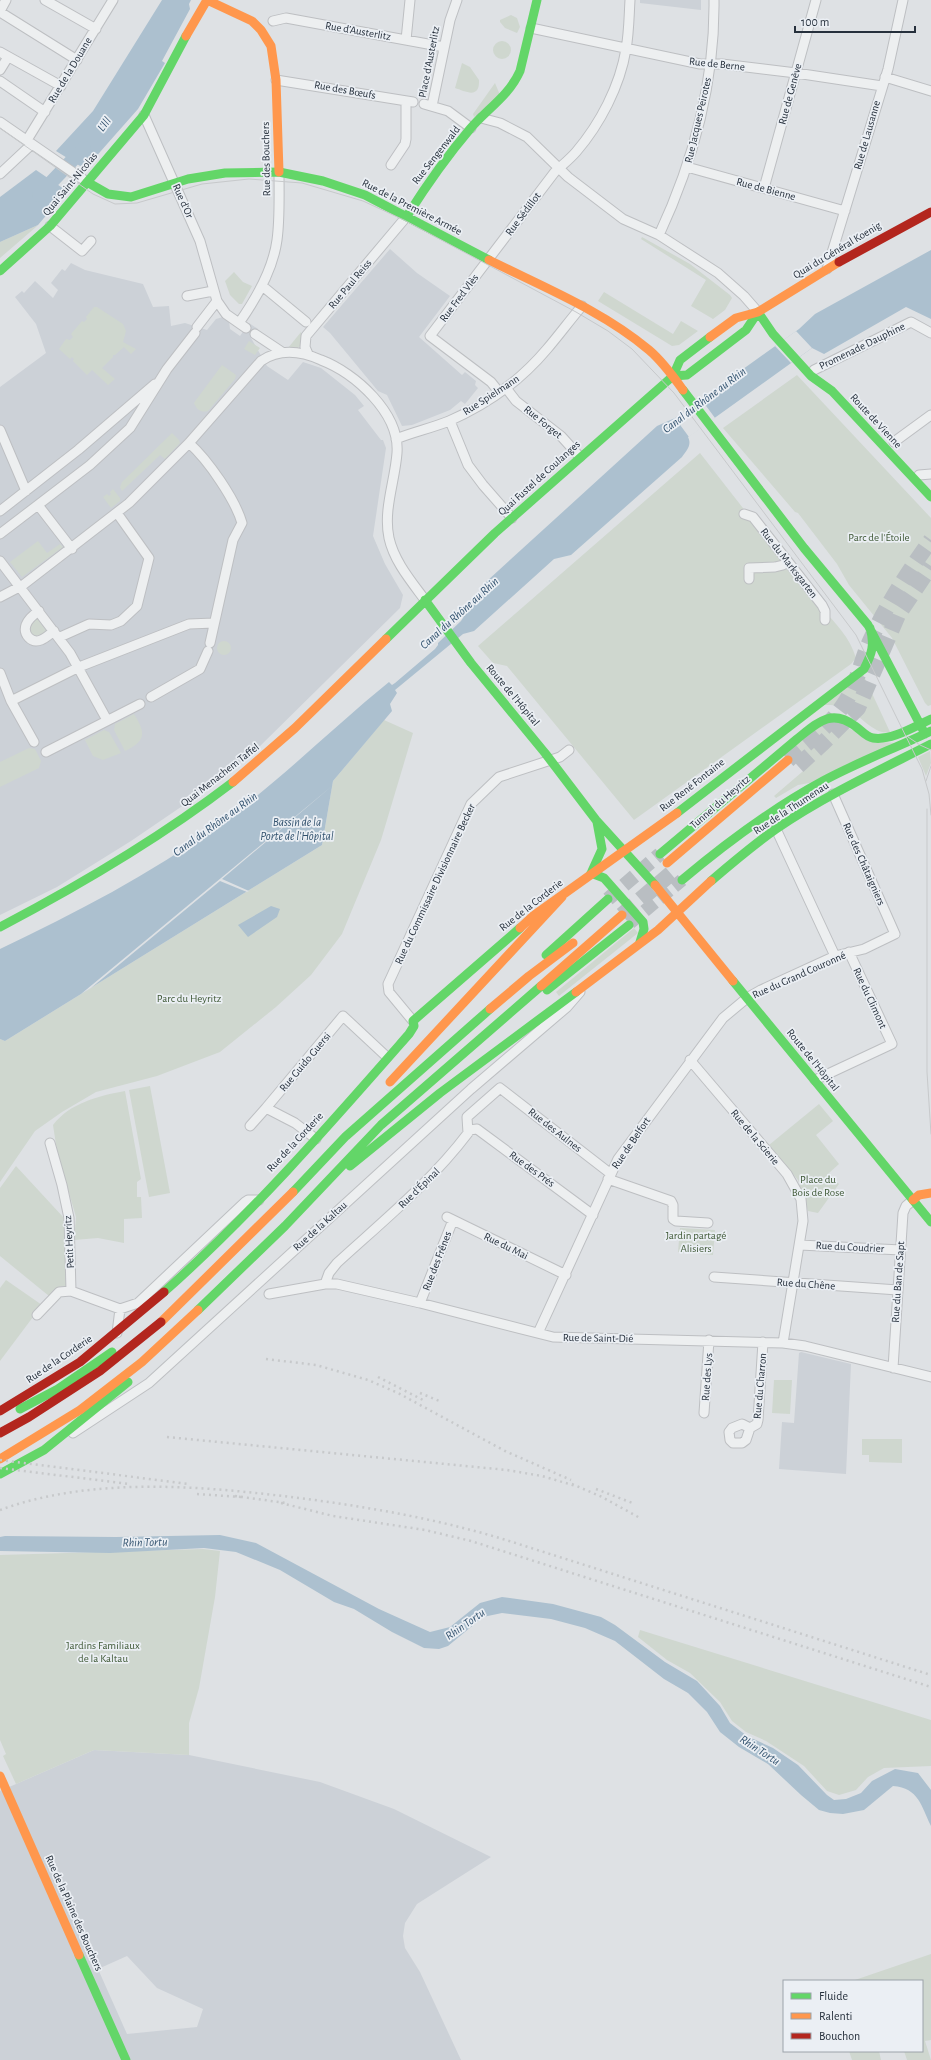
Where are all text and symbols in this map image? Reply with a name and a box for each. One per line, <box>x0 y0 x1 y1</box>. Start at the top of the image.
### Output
scale bar <box>795 8 915 34</box>
text: 100 m <box>801 16 829 28</box>
street label: Rue d'Austerlitz <box>324 20 392 42</box>
street label: Place d'Austerlitz <box>417 25 441 99</box>
street label: Rue de la Douane <box>46 35 94 105</box>
street label: Rue de Berne <box>689 56 745 72</box>
street label: Rue de Genève <box>777 62 803 126</box>
street label: Rue Jacques Peirotes <box>683 76 713 164</box>
street label: Rue des Bœufs <box>313 79 377 101</box>
street label: Rue de Lausanne <box>852 99 882 171</box>
water label: L'Ill <box>95 115 113 133</box>
street label: Rue des Bouchers <box>260 122 272 196</box>
street label: Rue Sengenwald <box>410 124 462 186</box>
street label: Quai Saint-Nicolas <box>41 150 99 218</box>
street label: Rue de Bienne <box>735 176 797 202</box>
street label: Rue de la Première Armée <box>360 177 464 237</box>
street label: Rue d'Or <box>171 182 196 220</box>
street label: Rue Sédillot <box>503 190 543 238</box>
street label: Quai du Général Koenig <box>791 219 883 281</box>
street label: Rue Paul Reiss <box>326 257 374 311</box>
street label: Rue Fred Vlès <box>438 272 480 324</box>
street label: Promenade Dauphine <box>817 320 907 372</box>
water label: Canal du Rhône au Rhin <box>660 365 748 435</box>
street label: Rue Spielmann <box>461 373 521 417</box>
street label: Route de Vienne <box>848 392 904 450</box>
street label: Rue Forget <box>522 403 565 441</box>
street label: Quai Fustel de Coulanges <box>496 438 582 518</box>
street label: Rue du Marksgarten <box>758 526 820 600</box>
park label: Parc de l'Étoile <box>848 531 910 543</box>
water label: Canal du Rhône au Rhin <box>418 575 500 651</box>
street label: Route de l'Hôpital <box>484 662 542 728</box>
street label: Quai Menachem Taffel <box>179 741 261 809</box>
street label: Rue René Fontaine <box>657 756 727 814</box>
street label: Tunnel du Heyritz <box>688 773 752 831</box>
street label: Rue de la Thumenau <box>751 779 831 836</box>
water label: Canal du Rhône au Rhin <box>171 790 259 858</box>
street label: Rue du Commissaire Divisionnaire Becker <box>393 802 477 966</box>
water label: Bassin de la Porte de l’Hôpital <box>260 816 334 843</box>
street label: Rue des Châtaigniers <box>841 821 887 907</box>
street label: Rue de la Corderie <box>497 877 565 933</box>
street label: Rue du Grand Couronné <box>751 949 847 1001</box>
street label: Rue du Climont <box>851 966 889 1031</box>
park label: Parc du Heyritz <box>157 993 222 1004</box>
street label: Route de l'Hôpital <box>785 1027 841 1093</box>
street label: Rue Guido Guersi <box>277 1030 333 1094</box>
street label: Rue des Aulnes <box>526 1106 584 1154</box>
street label: Rue de la Scierie <box>729 1107 781 1167</box>
street label: Rue de la Corderie <box>265 1110 325 1174</box>
street label: Rue de Belfort <box>610 1115 653 1171</box>
street label: Rue des Prés <box>507 1149 557 1189</box>
street label: Rue d'Épinal <box>395 1165 442 1210</box>
park label: Place du Bois de Rose <box>792 1174 844 1198</box>
street label: Rue de la Kaltau <box>291 1199 349 1253</box>
street label: Petit Heyritz <box>62 1215 76 1269</box>
street label: Rue des Frênes <box>421 1230 453 1292</box>
park label: Jardin partagé Alisiers <box>666 1230 726 1254</box>
street label: Rue du Mai <box>482 1231 530 1261</box>
street label: Rue du Coudrier <box>815 1240 885 1254</box>
street label: Rue du Ban de Sapt <box>890 1240 906 1323</box>
street label: Rue du Chêne <box>776 1276 836 1292</box>
street label: Rue de Saint-Dié <box>563 1332 633 1344</box>
street label: Rue de la Corderie <box>24 1333 94 1385</box>
street label: Rue des Lys <box>700 1353 714 1401</box>
street label: Rue du Charron <box>752 1353 768 1419</box>
water label: Rhin Tortu <box>122 1536 168 1548</box>
water label: Rhin Tortu <box>443 1606 487 1642</box>
park label: Jardins Familiaux de la Kaltau <box>66 1640 140 1664</box>
water label: Rhin Tortu <box>738 1733 782 1768</box>
street label: Rue de la Plaine des Bouchers <box>43 1853 105 1973</box>
legend <box>783 1980 923 2052</box>
text: Fluide <box>819 1990 848 2002</box>
text: Ralenti <box>819 2010 852 2022</box>
text: Bouchon <box>819 2030 860 2042</box>

